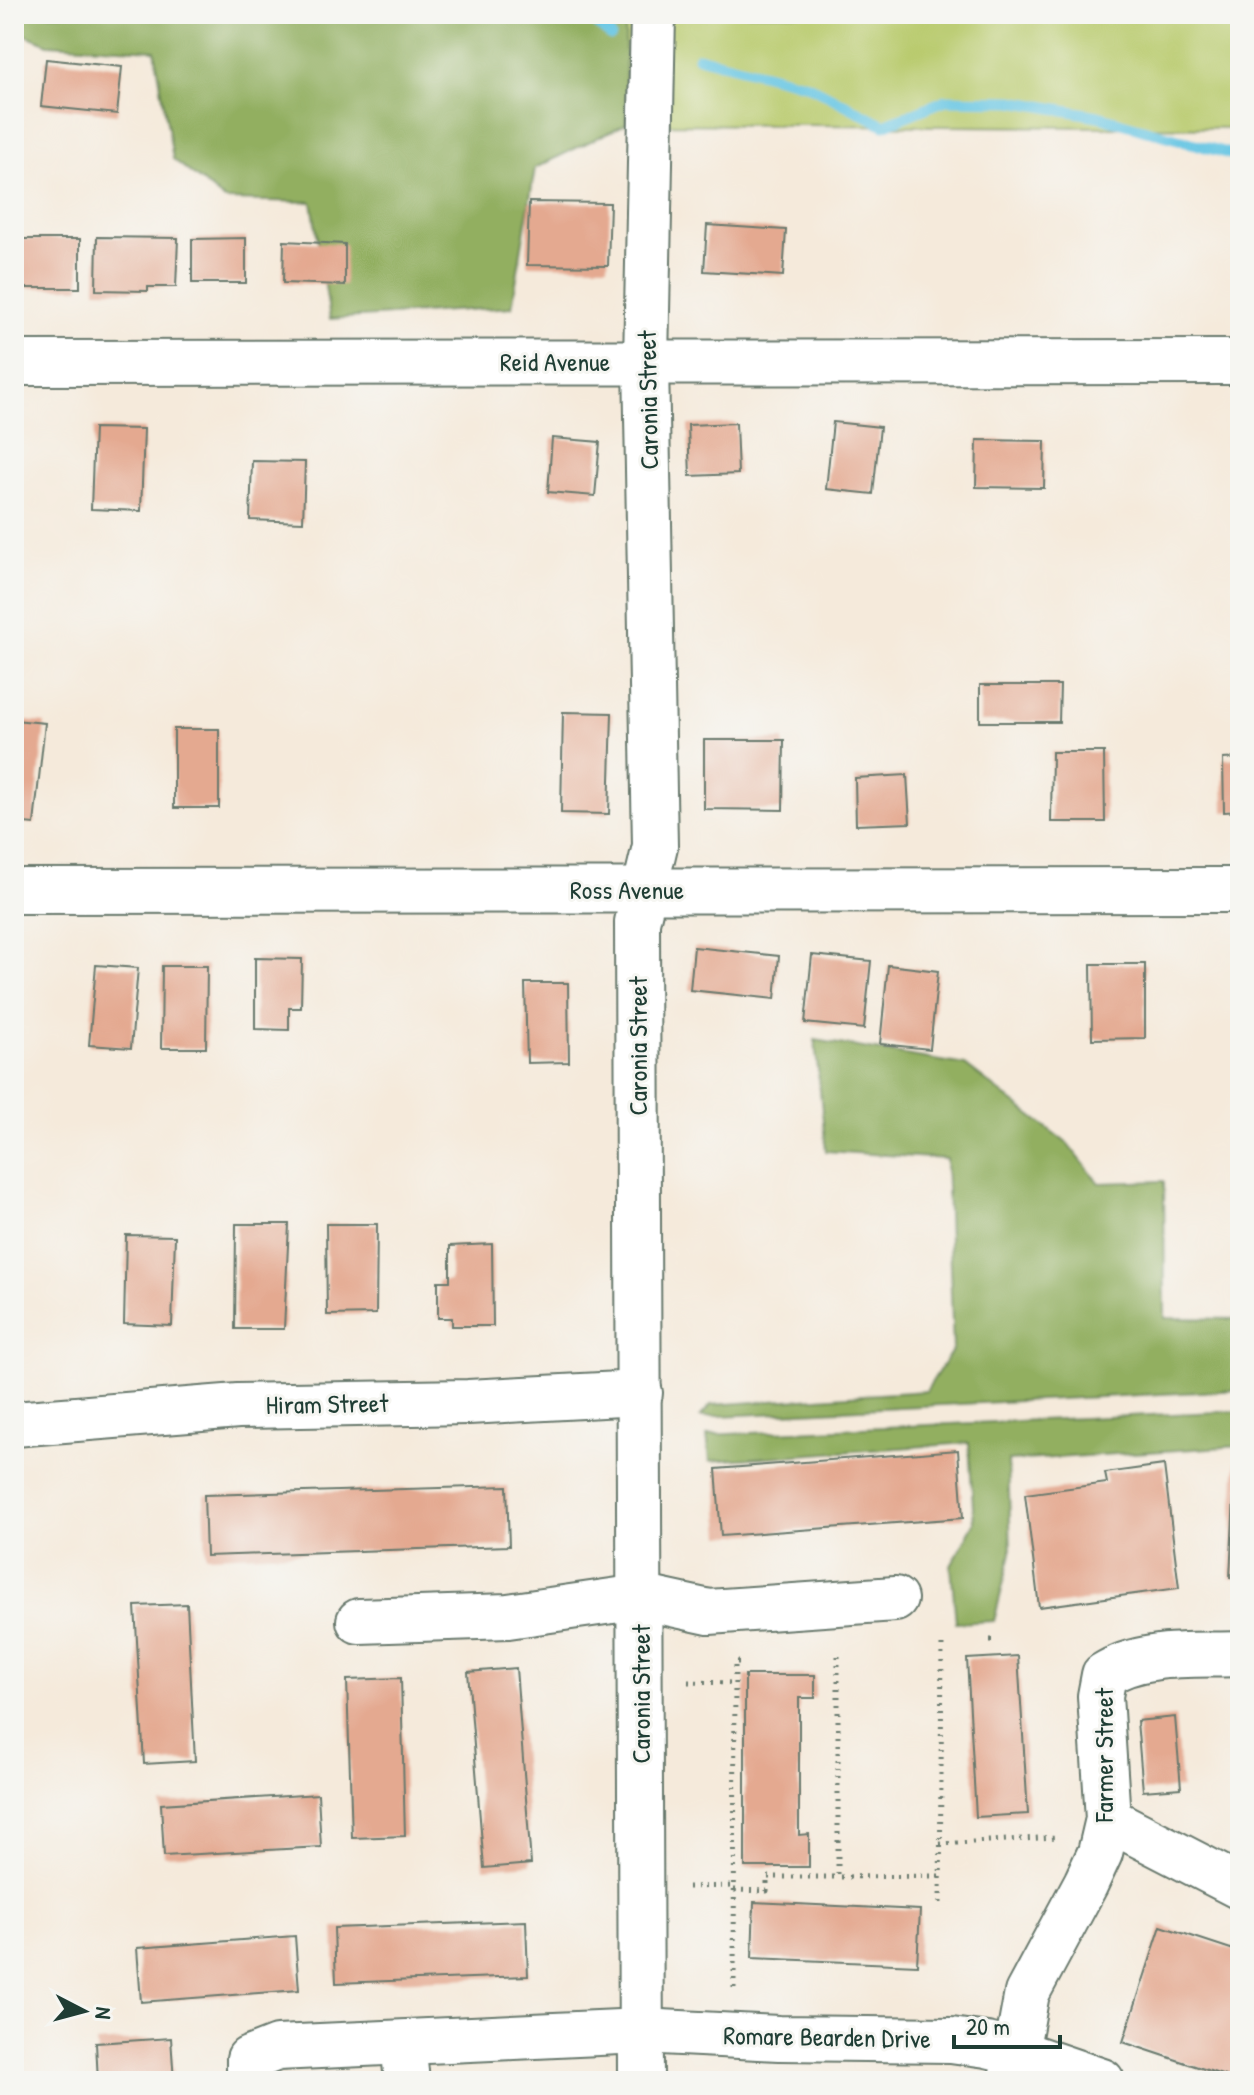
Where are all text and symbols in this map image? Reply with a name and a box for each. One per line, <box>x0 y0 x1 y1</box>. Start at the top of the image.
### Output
street label: Caronia Street <box>629 329 666 470</box>
street label: Reid Avenue <box>500 344 610 379</box>
street label: Ross Avenue <box>570 872 684 907</box>
street label: Caronia Street <box>620 975 655 1116</box>
street label: Hiram Street <box>265 1385 390 1422</box>
street label: Caronia Street <box>623 1623 658 1764</box>
street label: Farmer Street <box>1086 1687 1121 1823</box>
north arrow <box>44 1971 124 2051</box>
scale bar <box>954 1999 1060 2049</box>
text: N <box>88 2006 119 2021</box>
text: 20 m <box>966 2010 1010 2042</box>
street label: Romare Bearden Drive <box>723 2017 931 2056</box>

